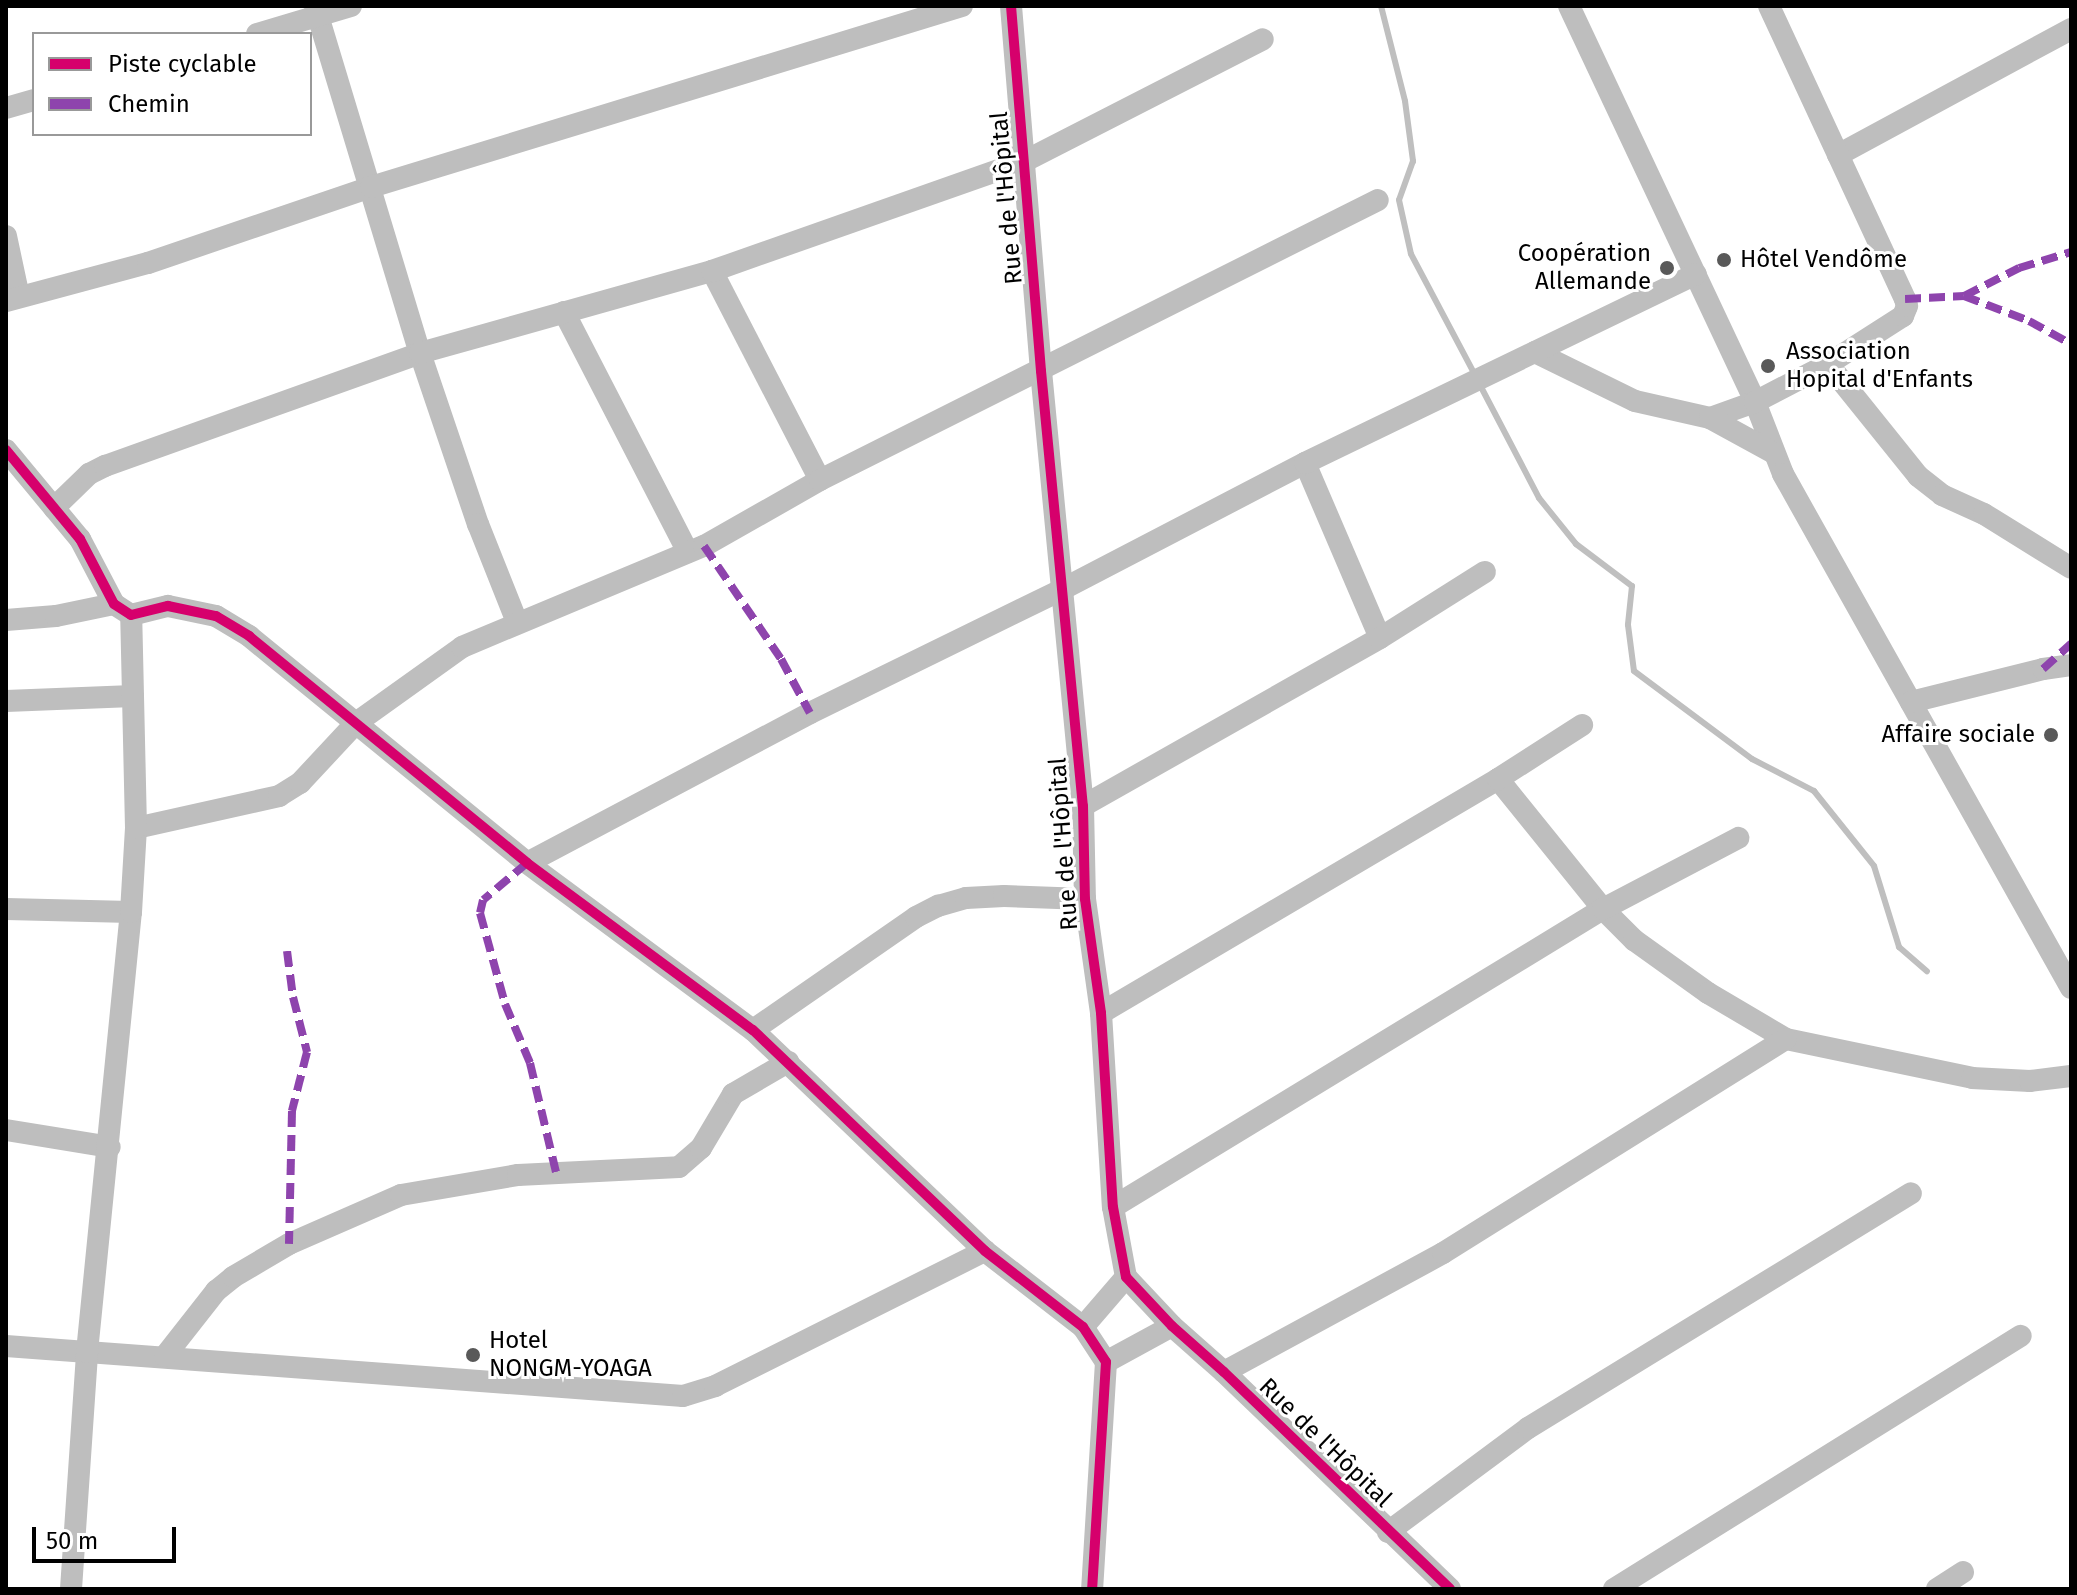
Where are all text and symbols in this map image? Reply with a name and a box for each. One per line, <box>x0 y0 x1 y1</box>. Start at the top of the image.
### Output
legend <box>32 32 312 136</box>
text: Piste cyclable <box>108 50 257 78</box>
text: Chemin <box>108 90 190 118</box>
street label: Rue de l'Hôpital <box>985 110 1029 286</box>
place label: Coopération Allemande <box>1518 240 1651 296</box>
place label: Hôtel Vendôme <box>1740 246 1907 274</box>
marker: Hôtel Vendôme <box>1715 251 1733 269</box>
marker: Coopération Allemande <box>1658 259 1676 277</box>
place label: Association Hopital d'Enfants <box>1786 338 1973 394</box>
marker: Association Hopital d'Enfants <box>1757 355 1779 377</box>
place label: Affaire sociale <box>1882 721 2035 749</box>
marker: Affaire sociale <box>2042 726 2060 744</box>
street label: Rue de l'Hôpital <box>1044 757 1084 931</box>
place label: Hotel NONGM-YOAGA <box>489 1327 652 1383</box>
marker: Hotel NONGM-YOAGA <box>464 1346 482 1364</box>
street label: Rue de l'Hôpital <box>1253 1372 1397 1514</box>
scale bar <box>36 1511 180 1561</box>
text: 50 m <box>46 1527 98 1555</box>

